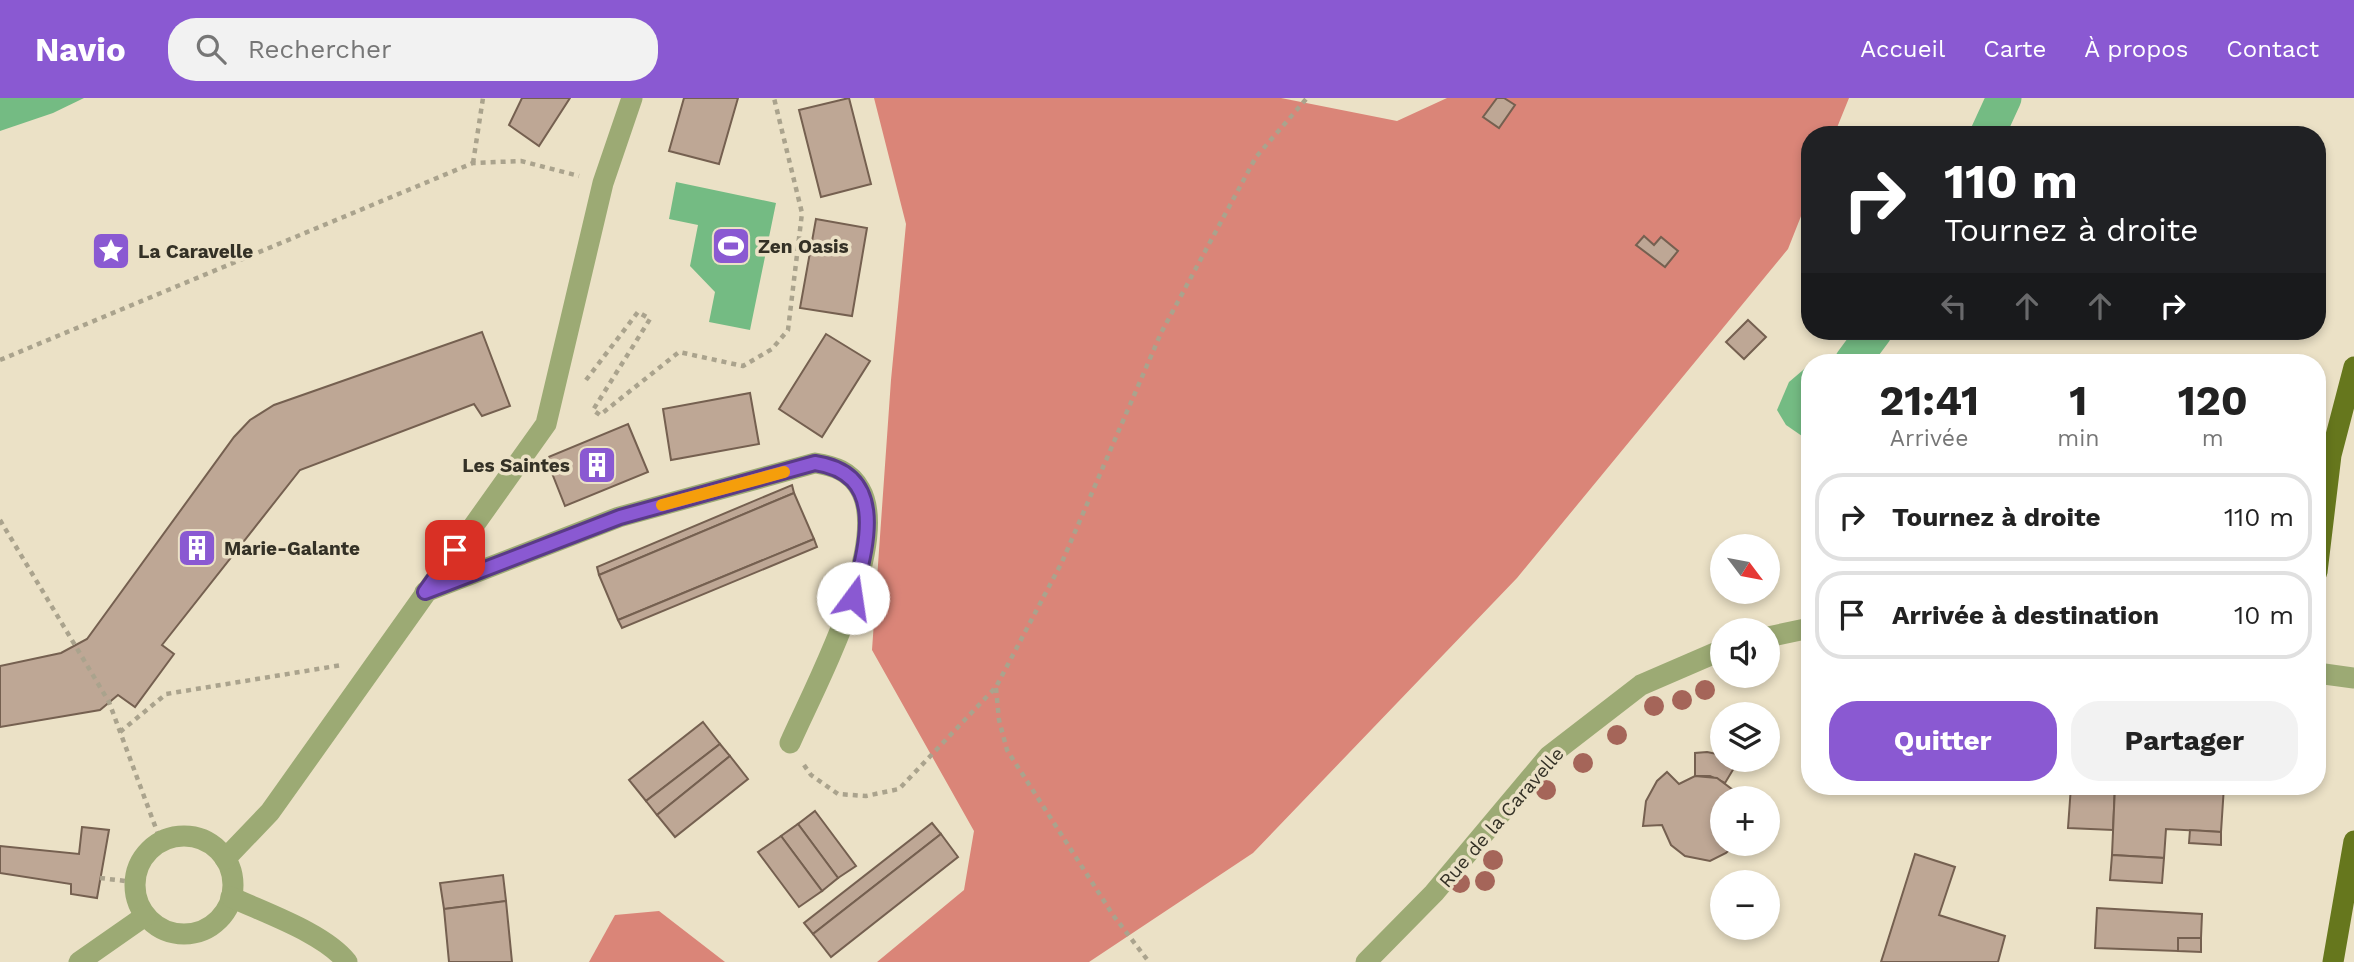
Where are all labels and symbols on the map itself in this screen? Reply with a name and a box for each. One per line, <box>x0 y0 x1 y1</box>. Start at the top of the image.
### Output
sports icon: Zen Oasis <box>710 225 752 267</box>
place icon: La Caravelle <box>90 230 132 272</box>
place label: Zen Oasis <box>758 235 849 258</box>
place label: La Caravelle <box>138 240 253 263</box>
building icon: Les Saintes <box>576 444 618 486</box>
place label: Les Saintes <box>462 454 570 477</box>
pin <box>425 520 485 580</box>
building icon: Marie-Galante <box>176 527 218 569</box>
north arrow <box>1710 534 1780 604</box>
place label: Marie-Galante <box>224 537 360 560</box>
position arrow <box>816 561 890 635</box>
street label: Rue de la Caravelle <box>1434 742 1569 892</box>

